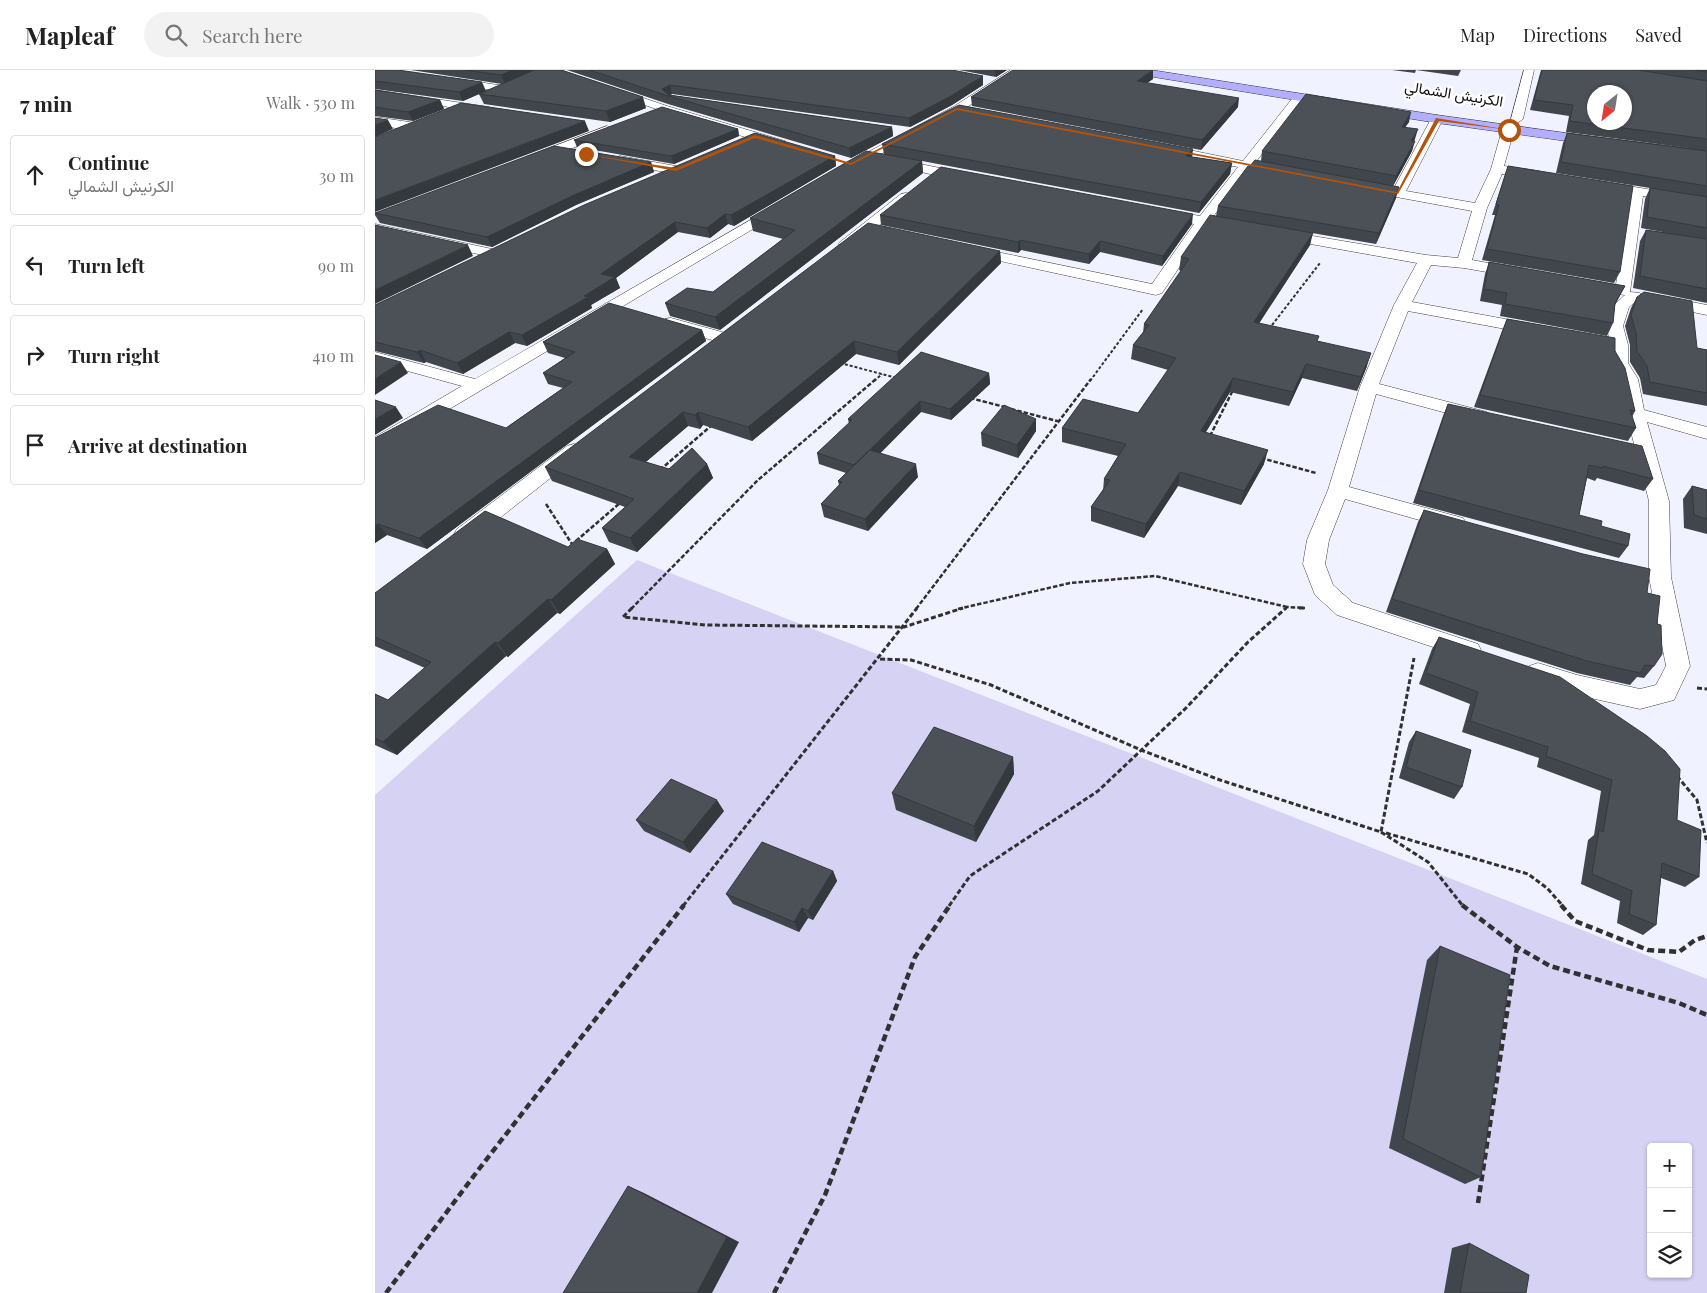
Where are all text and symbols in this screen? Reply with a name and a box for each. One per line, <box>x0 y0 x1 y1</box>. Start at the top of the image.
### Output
search box <box>144 12 494 57</box>
text: Mapleaf <box>25 19 114 51</box>
icon: search <box>162 21 190 49</box>
text: Search here <box>202 22 303 48</box>
text: Map <box>1460 23 1495 47</box>
text: Directions <box>1523 23 1607 47</box>
text: Saved <box>1635 23 1682 47</box>
street label: الكرنيش الشمالي <box>1403 75 1505 115</box>
north arrow <box>1587 85 1632 130</box>
text: 7 min <box>20 89 73 117</box>
text: Walk · 530 m <box>266 92 355 113</box>
route start <box>1498 119 1521 142</box>
route end <box>575 143 598 166</box>
text: Continue <box>68 149 149 175</box>
icon: ahead <box>21 161 49 189</box>
text: 30 m <box>319 165 354 186</box>
text: الكرنيش الشمالي <box>68 175 174 196</box>
icon: left <box>21 251 49 279</box>
text: Turn left <box>68 252 145 278</box>
text: 90 m <box>318 255 354 276</box>
icon: right <box>21 341 49 369</box>
text: Turn right <box>68 342 160 368</box>
text: 410 m <box>312 345 354 366</box>
icon: arrive <box>21 431 49 459</box>
text: Arrive at destination <box>68 432 248 458</box>
map controls <box>1647 1143 1692 1278</box>
button: + <box>1647 1143 1692 1188</box>
button: − <box>1647 1188 1692 1233</box>
button: layers <box>1647 1233 1692 1278</box>

